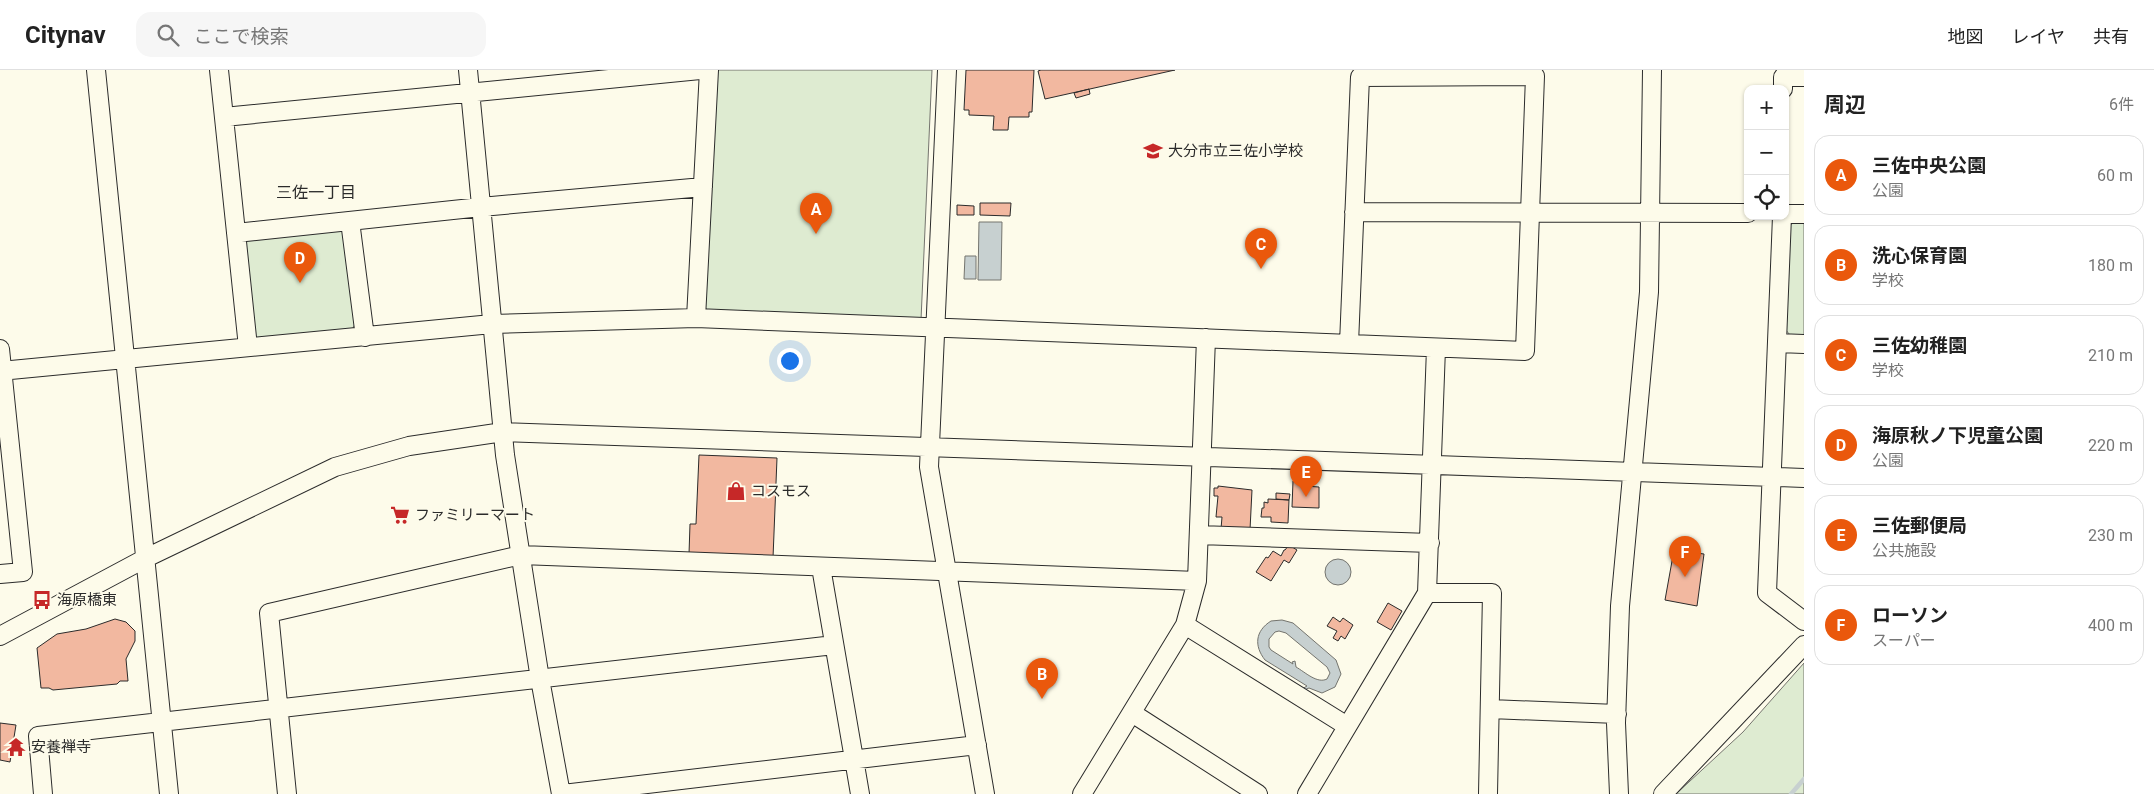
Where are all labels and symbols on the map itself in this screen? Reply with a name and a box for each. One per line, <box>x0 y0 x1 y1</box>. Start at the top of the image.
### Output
school or university icon: 大分市立三佐小学校 <box>1142 140 1164 162</box>
place label: 大分市立三佐小学校 <box>1168 142 1303 160</box>
district label: 三佐一丁目 <box>276 183 356 202</box>
pin: A <box>800 193 832 234</box>
pin: C <box>1245 228 1277 269</box>
pin: D <box>284 242 316 283</box>
your location <box>777 348 803 374</box>
pin: E <box>1290 456 1322 497</box>
shop icon: コスモス <box>725 480 747 502</box>
place label: コスモス <box>751 482 811 500</box>
supermarket icon: ファミリーマート <box>389 504 411 526</box>
place label: ファミリーマート <box>415 506 535 524</box>
pin: F <box>1669 536 1701 577</box>
bus stop icon: 海原橋東 <box>31 589 53 611</box>
place label: 海原橋東 <box>57 591 117 609</box>
pin: B <box>1026 658 1058 699</box>
temple icon: 安養禅寺 <box>5 736 27 758</box>
place label: 安養禅寺 <box>31 738 91 756</box>

